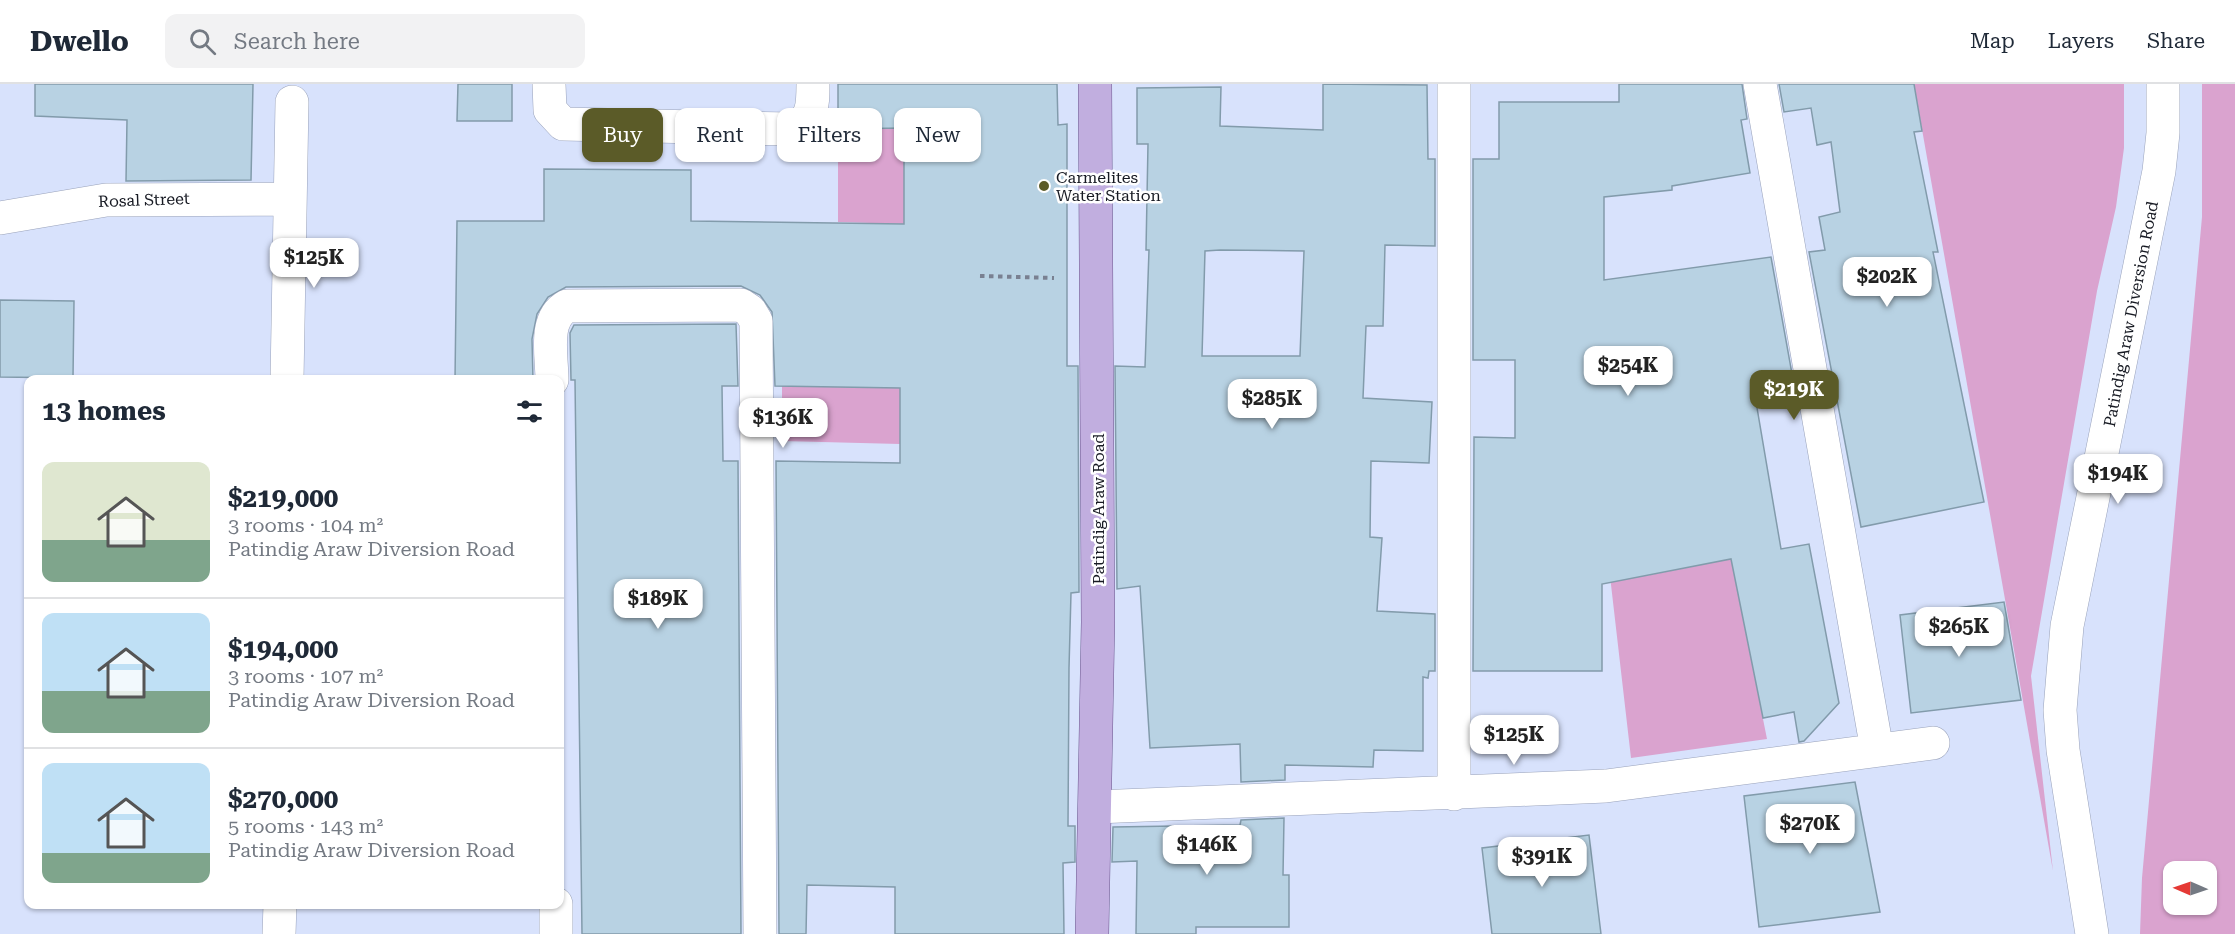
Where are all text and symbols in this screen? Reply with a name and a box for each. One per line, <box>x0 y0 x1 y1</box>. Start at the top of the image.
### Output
search box <box>165 14 585 68</box>
text: Dwello <box>30 25 129 58</box>
icon: search <box>186 25 219 58</box>
text: Search here <box>234 29 360 54</box>
text: Map <box>1970 29 2015 53</box>
text: Layers <box>2048 29 2114 53</box>
text: Share <box>2147 29 2205 53</box>
chip: Buy <box>582 108 663 162</box>
chip: Rent <box>675 108 765 162</box>
chip: Filters <box>777 108 882 162</box>
chip: New <box>894 108 981 162</box>
place label: Carmelites Water Station <box>1056 168 1161 205</box>
marker: Carmelites Water Station <box>1037 179 1051 193</box>
street label: Rosal Street <box>98 189 190 211</box>
street label: Patindig Araw Diversion Road <box>2100 200 2162 428</box>
pin: $125K <box>272 238 356 289</box>
text: $125K <box>284 245 344 269</box>
pin: $202K <box>1845 257 1929 308</box>
text: $202K <box>1857 264 1917 288</box>
pin: $254K <box>1586 346 1670 397</box>
text: $254K <box>1598 353 1658 377</box>
pin: $219K <box>1752 370 1836 421</box>
text: $219K <box>1764 377 1824 401</box>
pin: $285K <box>1230 379 1314 430</box>
text: $285K <box>1242 386 1302 410</box>
icon: filters <box>513 395 546 428</box>
text: 13 homes <box>42 396 166 426</box>
pin: $136K <box>741 398 825 449</box>
text: $136K <box>753 405 813 429</box>
street label: Patindig Araw Road <box>1089 434 1108 584</box>
pin: $194K <box>2076 454 2160 505</box>
text: $194K <box>2088 461 2148 485</box>
text: $219,000 <box>228 483 338 513</box>
icon: home <box>90 486 162 558</box>
text: 3 rooms · 104 m² <box>228 513 383 537</box>
text: Patindig Araw Diversion Road <box>228 537 515 561</box>
pin: $189K <box>616 579 700 630</box>
text: $189K <box>628 586 688 610</box>
pin: $265K <box>1917 607 2001 658</box>
text: $265K <box>1929 614 1989 638</box>
text: $194,000 <box>228 634 338 664</box>
icon: home <box>90 637 162 709</box>
text: 3 rooms · 107 m² <box>228 664 383 688</box>
text: Patindig Araw Diversion Road <box>228 688 515 712</box>
pin: $125K <box>1472 715 1556 766</box>
text: $125K <box>1484 722 1544 746</box>
text: $270,000 <box>228 784 338 814</box>
icon: home <box>90 787 162 859</box>
pin: $270K <box>1768 804 1852 855</box>
text: $270K <box>1780 811 1840 835</box>
text: 5 rooms · 143 m² <box>228 814 383 838</box>
pin: $146K <box>1165 825 1249 876</box>
text: $146K <box>1177 832 1237 856</box>
pin: $391K <box>1500 837 1584 888</box>
text: Patindig Araw Diversion Road <box>228 838 515 862</box>
text: $391K <box>1512 844 1572 868</box>
north arrow <box>2163 861 2217 915</box>
map controls <box>2163 861 2217 915</box>

